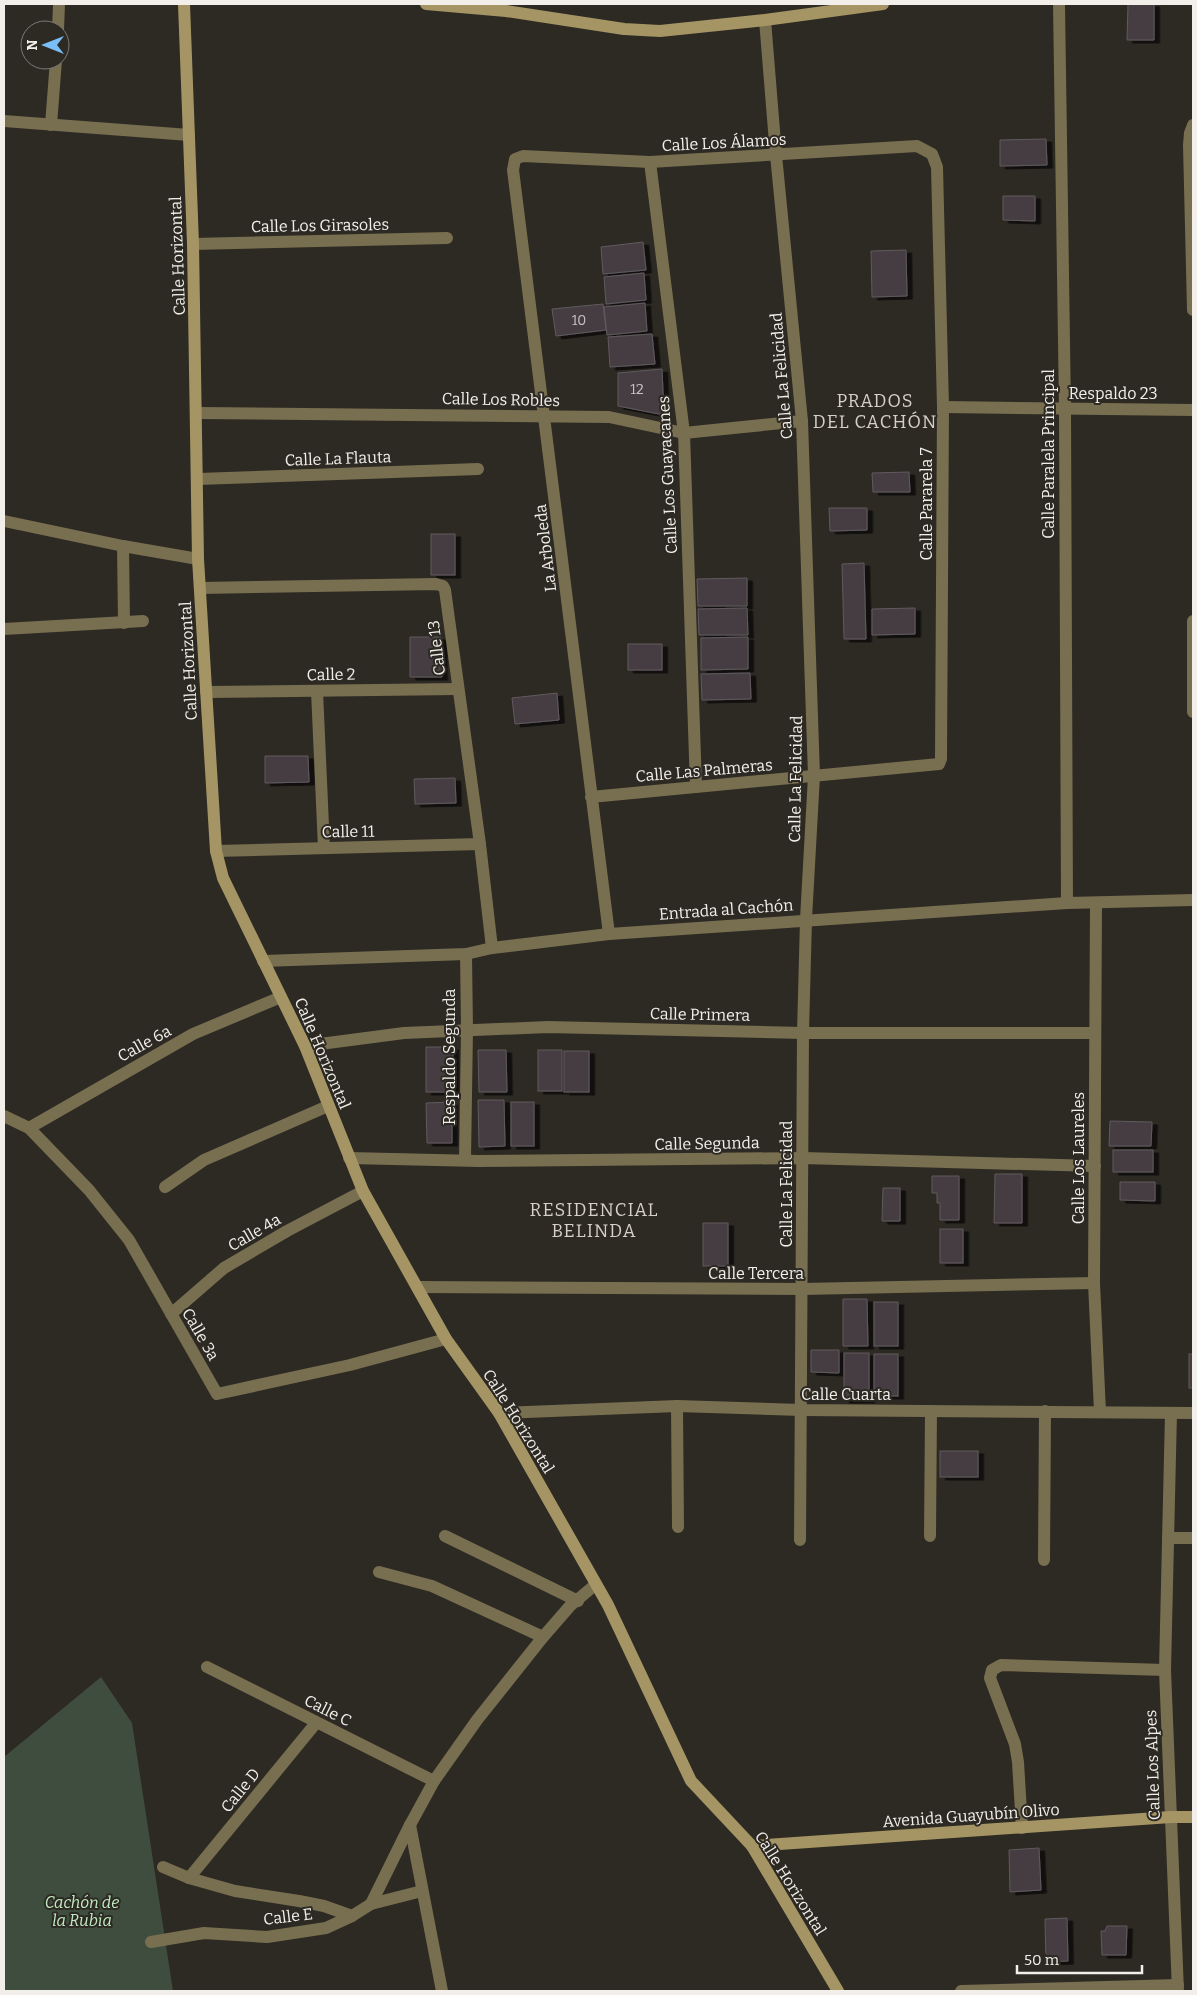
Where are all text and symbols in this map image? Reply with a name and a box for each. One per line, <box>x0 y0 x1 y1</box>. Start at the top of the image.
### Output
north arrow <box>20 20 70 70</box>
text: N <box>24 39 41 50</box>
street label: Calle Los Álamos <box>661 129 787 155</box>
street label: Calle Horizontal <box>166 196 189 316</box>
street label: Calle Los Girasoles <box>251 215 389 236</box>
street label: Calle La Felicidad <box>766 311 797 440</box>
house number: 10 <box>572 312 586 329</box>
street label: Calle Paralela Principal <box>1039 369 1058 539</box>
house number: 12 <box>630 381 644 398</box>
street label: Respaldo 23 <box>1068 384 1158 403</box>
street label: Calle Los Robles <box>442 389 560 410</box>
district label: PRADOS DEL CACHÓN <box>813 390 937 433</box>
street label: Calle Los Guayacanes <box>654 395 681 555</box>
street label: Calle La Flauta <box>284 447 392 470</box>
street label: Calle Pararela 7 <box>917 448 936 560</box>
street label: La Arboleda <box>531 503 560 593</box>
street label: Calle Horizontal <box>176 601 201 721</box>
street label: Calle 13 <box>424 619 449 677</box>
street label: Calle 2 <box>307 665 355 684</box>
street label: Calle La Felicidad <box>785 715 806 843</box>
street label: Calle Las Palmeras <box>635 755 773 786</box>
street label: Calle 11 <box>321 822 375 841</box>
street label: Entrada al Cachón <box>658 895 794 924</box>
street label: Respaldo Segunda <box>440 988 459 1125</box>
street label: Calle Horizontal <box>291 995 355 1112</box>
street label: Calle Primera <box>650 1004 751 1025</box>
street label: Calle 6a <box>114 1021 174 1066</box>
street label: Calle Los Laureles <box>1069 1092 1088 1224</box>
street label: Calle La Felicidad <box>777 1120 796 1248</box>
street label: Calle Segunda <box>654 1133 760 1154</box>
district label: RESIDENCIAL BELINDA <box>530 1199 658 1242</box>
street label: Calle 4a <box>224 1210 284 1255</box>
street label: Calle Tercera <box>708 1264 804 1283</box>
street label: Calle 3a <box>178 1305 223 1364</box>
street label: Calle Horizontal <box>479 1366 558 1477</box>
street label: Calle Cuarta <box>801 1385 891 1404</box>
street label: Calle C <box>301 1691 354 1730</box>
street label: Calle Los Alpes <box>1141 1710 1164 1820</box>
street label: Calle D <box>217 1764 264 1816</box>
street label: Avenida Guayubín Olivo <box>882 1800 1060 1831</box>
street label: Calle Horizontal <box>751 1828 830 1939</box>
park label: Cachón de la Rubia <box>45 1893 119 1930</box>
street label: Calle E <box>262 1904 314 1929</box>
scale bar <box>1017 1942 1142 1974</box>
text: 50 m <box>1024 1951 1060 1969</box>

